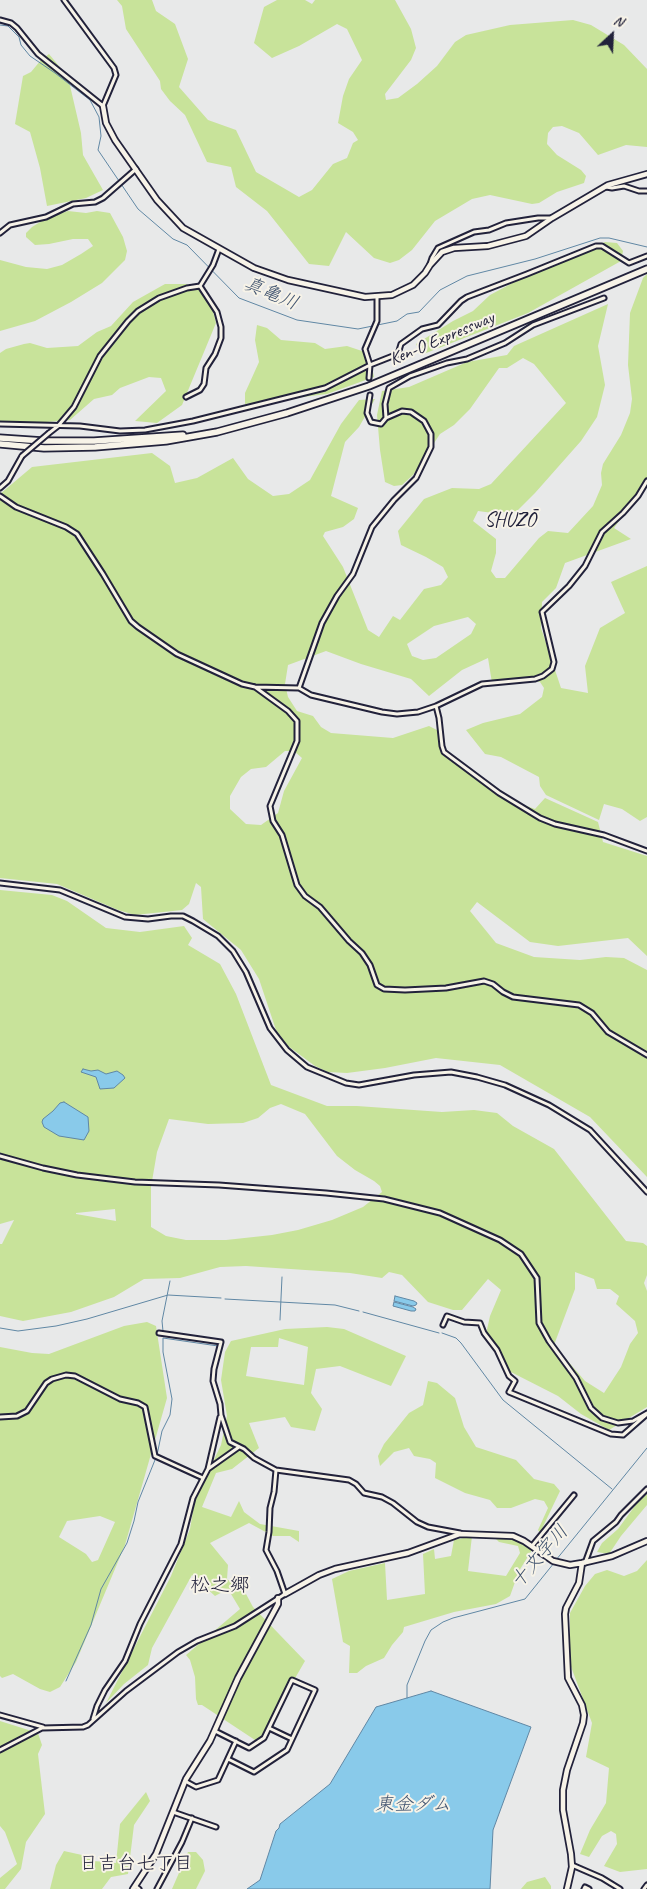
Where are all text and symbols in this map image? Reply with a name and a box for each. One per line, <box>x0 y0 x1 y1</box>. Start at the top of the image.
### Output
north arrow <box>587 10 637 60</box>
text: N <box>611 11 626 30</box>
water label: 真亀川 <box>240 272 302 316</box>
street label: Ken-O Expressway <box>387 307 497 371</box>
district label: SHUZŌ <box>481 509 539 533</box>
water label: 十文字川 <box>506 1521 574 1593</box>
district label: 松之郷 <box>190 1574 250 1598</box>
water label: 東金ダム <box>375 1794 451 1816</box>
district label: 日吉台七丁目 <box>79 1853 193 1875</box>

